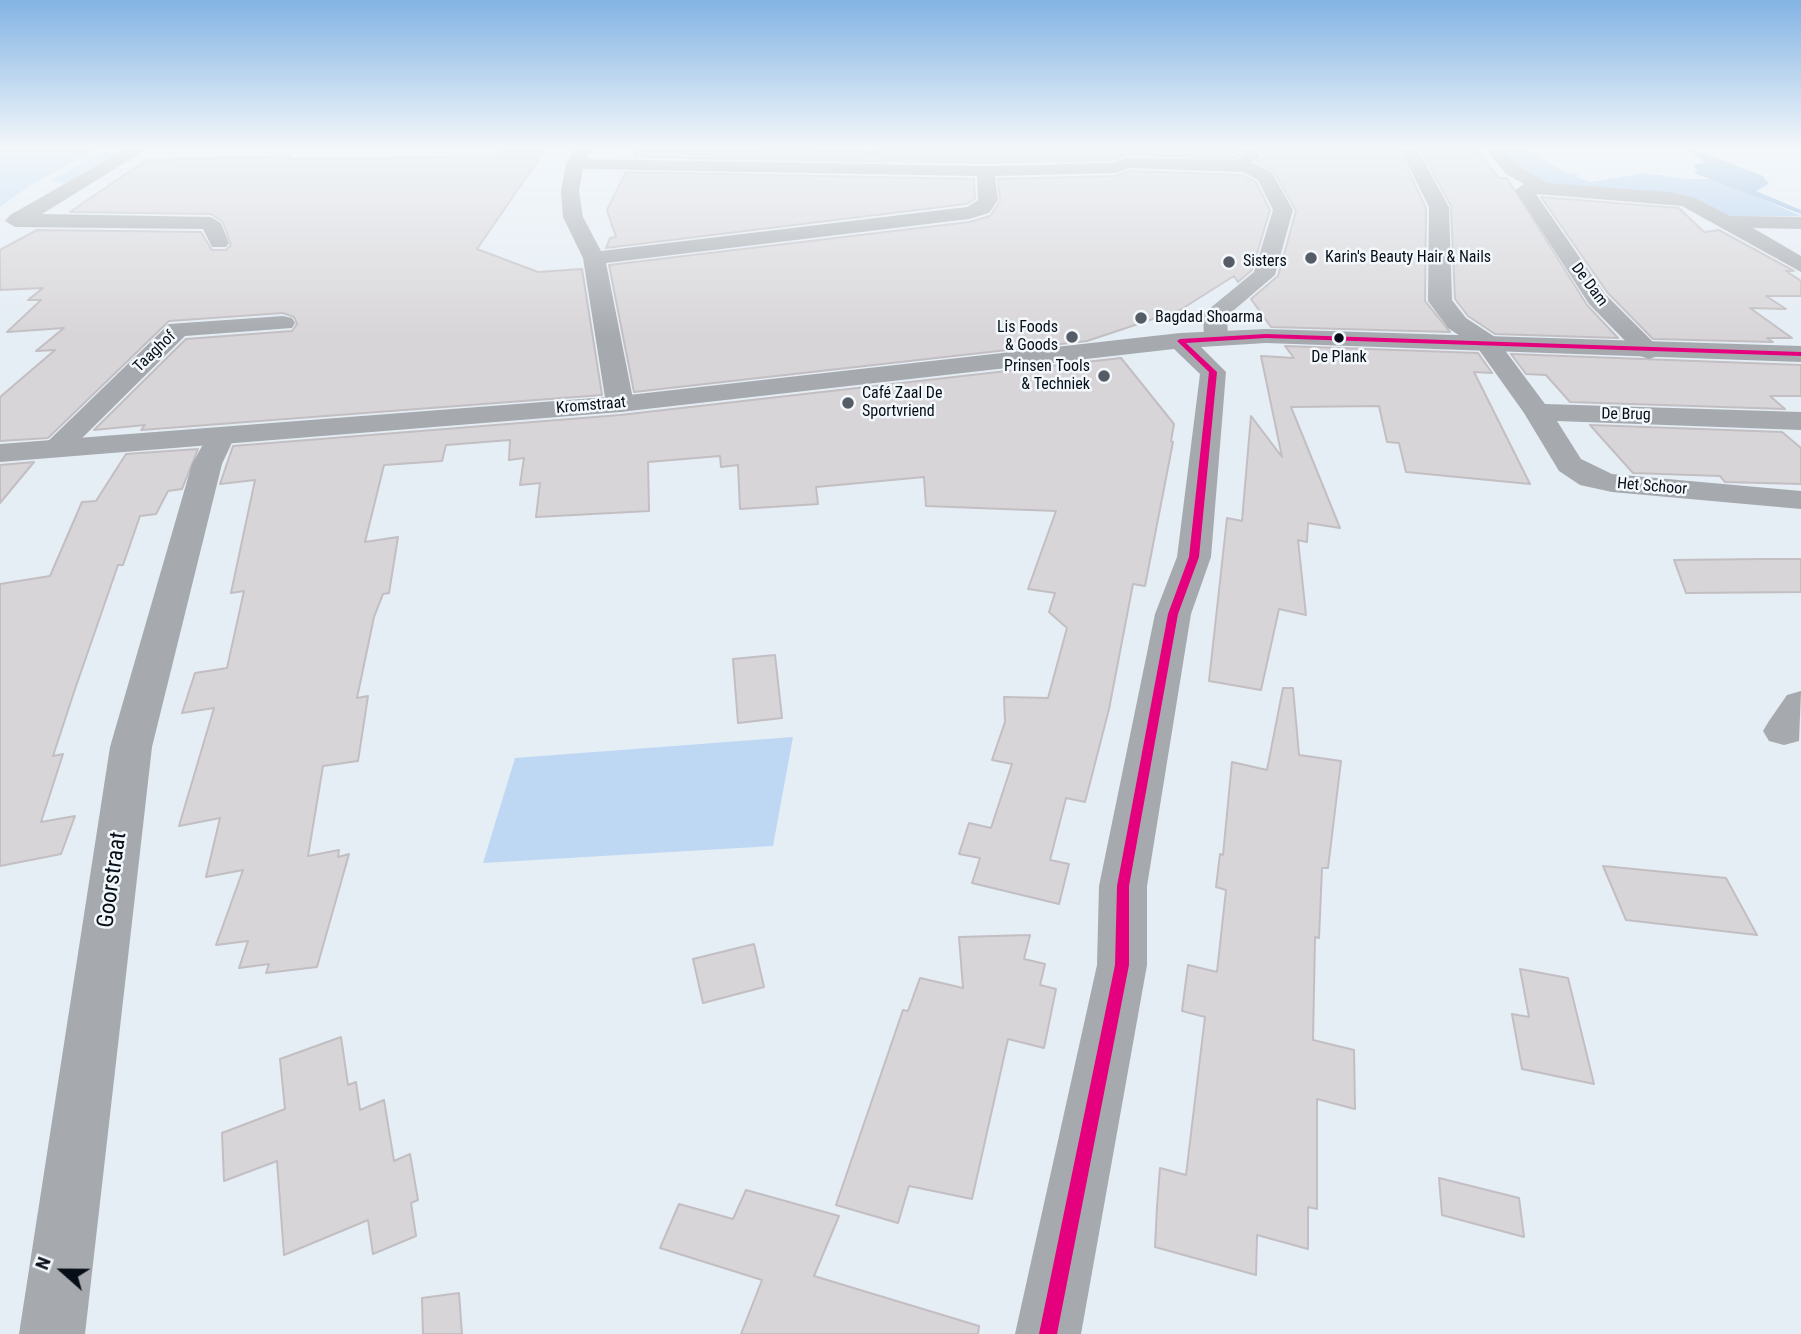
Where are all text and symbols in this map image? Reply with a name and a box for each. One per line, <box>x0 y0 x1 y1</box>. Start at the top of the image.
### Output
place label: Karin's Beauty Hair & Nails <box>1325 248 1491 268</box>
marker: Karin's Beauty Hair & Nails <box>1303 250 1319 266</box>
place label: Sisters <box>1243 252 1287 272</box>
marker: Sisters <box>1221 254 1237 270</box>
street label: De Dam <box>1567 260 1611 310</box>
place label: Bagdad Shoarma <box>1155 308 1263 328</box>
marker: Bagdad Shoarma <box>1133 310 1149 326</box>
place label: Lis Foods & Goods <box>997 318 1058 356</box>
street label: Taaghof <box>130 327 180 377</box>
marker: Lis Foods & Goods <box>1064 329 1080 345</box>
marker: De Plank <box>1332 331 1346 345</box>
place label: De Plank <box>1311 348 1367 368</box>
place label: Prinsen Tools & Techniek <box>1004 357 1090 395</box>
marker: Prinsen Tools & Techniek <box>1096 368 1112 384</box>
place label: Café Zaal De Sportvriend <box>862 384 942 422</box>
street label: Kromstraat <box>555 393 627 419</box>
marker: Café Zaal De Sportvriend <box>840 395 856 411</box>
street label: De Brug <box>1601 405 1651 425</box>
street label: Het Schoor <box>1616 474 1688 500</box>
street label: Goorstraat <box>93 830 133 930</box>
north arrow <box>28 1236 98 1306</box>
text: N <box>30 1254 56 1273</box>

